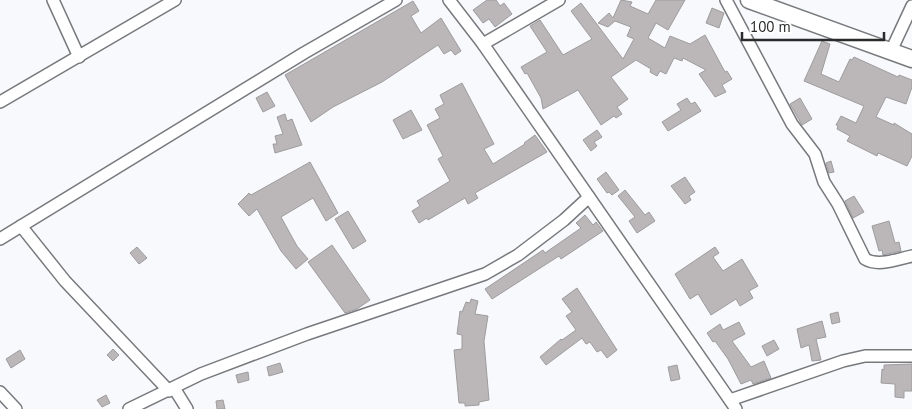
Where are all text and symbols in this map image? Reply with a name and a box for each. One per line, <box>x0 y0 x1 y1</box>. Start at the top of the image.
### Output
scale bar <box>742 10 884 42</box>
text: 100 m <box>750 17 791 36</box>

